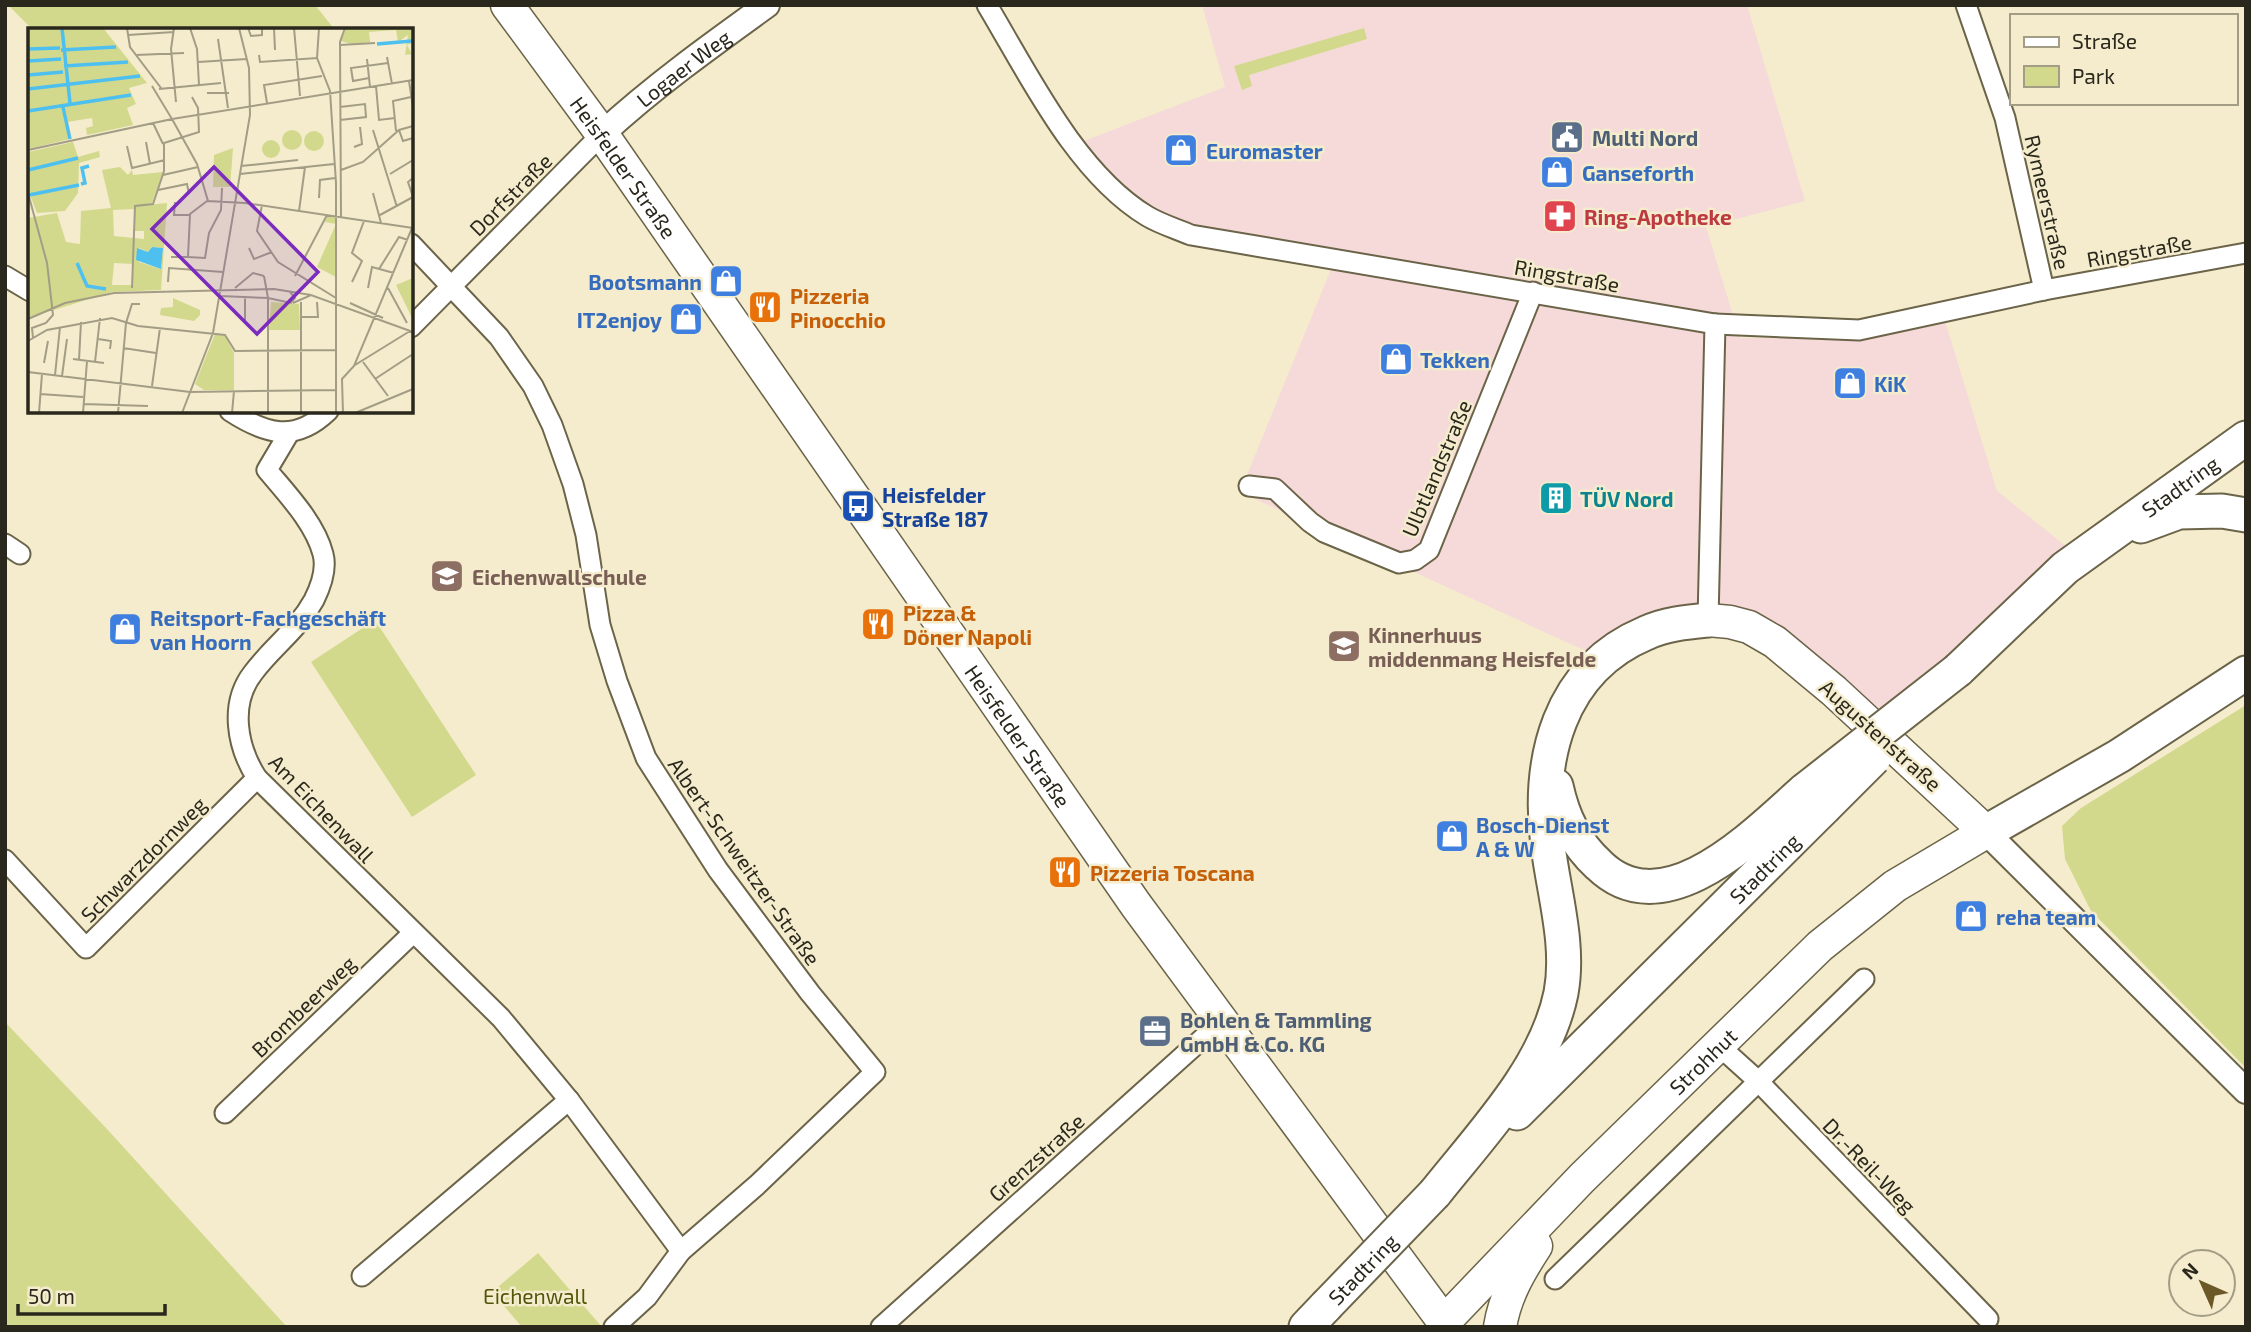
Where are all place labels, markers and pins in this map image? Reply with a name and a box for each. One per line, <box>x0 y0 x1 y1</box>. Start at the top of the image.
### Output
public building icon: Multi Nord <box>1548 118 1586 156</box>
place label: Multi Nord <box>1592 125 1698 150</box>
shop icon: Euromaster <box>1162 131 1200 169</box>
place label: Euromaster <box>1206 138 1323 163</box>
shop icon: Ganseforth <box>1538 153 1576 191</box>
place label: Ganseforth <box>1582 160 1694 185</box>
pharmacy icon: Ring-Apotheke <box>1541 197 1579 235</box>
place label: Ring-Apotheke <box>1584 204 1732 229</box>
shop icon: Bootsmann <box>707 262 745 300</box>
place label: Bootsmann <box>588 269 702 294</box>
place label: Pizzeria Pinocchio <box>790 283 886 332</box>
restaurant icon: Pizzeria Pinocchio <box>746 288 784 326</box>
shop icon: IT2enjoy <box>667 300 705 338</box>
place label: IT2enjoy <box>577 307 662 333</box>
shop icon: Tekken <box>1377 340 1415 378</box>
place label: Tekken <box>1420 347 1490 372</box>
shop icon: KiK <box>1831 364 1869 402</box>
place label: KiK <box>1874 371 1907 396</box>
building icon: TÜV Nord <box>1537 479 1575 517</box>
place label: Heisfelder Straße 187 <box>882 482 988 531</box>
place label: TÜV Nord <box>1580 486 1674 511</box>
bus stop icon: Heisfelder Straße 187 <box>839 487 877 525</box>
school or university icon: Eichenwallschule <box>428 557 466 595</box>
place label: Eichenwallschule <box>472 564 647 589</box>
place label: Pizza & Döner Napoli <box>903 600 1032 649</box>
place label: Reitsport-Fachgeschäft van Hoorn <box>150 605 386 654</box>
restaurant icon: Pizza & Döner Napoli <box>859 605 897 643</box>
shop icon: Reitsport-Fachgeschäft van Hoorn <box>106 610 144 648</box>
place label: Kinnerhuus middenmang Heisfelde <box>1368 622 1597 671</box>
school or university icon: Kinnerhuus middenmang Heisfelde <box>1325 627 1363 665</box>
place label: Bosch-Dienst A & W <box>1476 812 1610 861</box>
shop icon: Bosch-Dienst A & W <box>1433 817 1471 855</box>
restaurant icon: Pizzeria Toscana <box>1046 853 1084 891</box>
place label: Pizzeria Toscana <box>1090 860 1255 885</box>
shop icon: reha team <box>1952 897 1990 935</box>
place label: reha team <box>1996 904 2096 929</box>
place label: Bohlen & Tammling GmbH & Co. KG <box>1180 1007 1372 1056</box>
office icon: Bohlen & Tammling GmbH & Co. KG <box>1136 1012 1174 1050</box>

